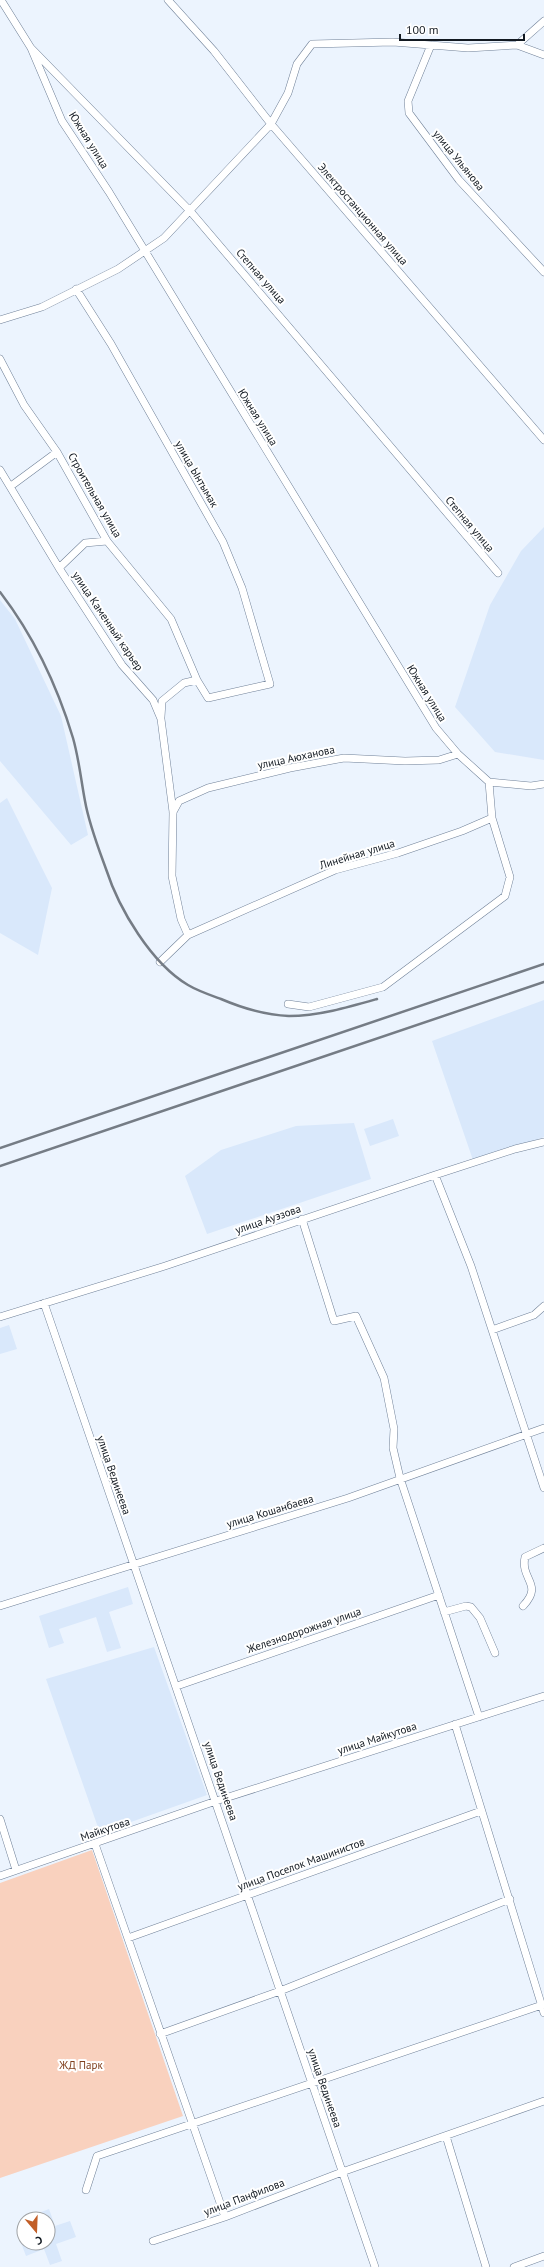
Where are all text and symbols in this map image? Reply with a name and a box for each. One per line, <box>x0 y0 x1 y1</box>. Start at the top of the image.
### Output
scale bar <box>400 16 524 42</box>
text: 100 m <box>406 22 439 37</box>
street label: Южная улица <box>66 109 112 171</box>
street label: улица Ульянова <box>430 127 488 193</box>
street label: Электростанционная улица <box>315 160 411 268</box>
street label: Степная улица <box>233 245 289 307</box>
street label: Южная улица <box>235 386 281 448</box>
street label: улица Ынтымак <box>172 438 222 511</box>
street label: Строительная улица <box>65 450 125 540</box>
street label: Степная улица <box>443 493 497 555</box>
street label: улица Каменный карьер <box>69 569 147 673</box>
street label: Южная улица <box>404 662 450 724</box>
street label: улица Аюханова <box>256 742 336 772</box>
street label: Линейная улица <box>317 836 396 872</box>
street label: улица Ауэзова <box>233 1201 303 1237</box>
street label: улица Вединеева <box>94 1434 134 1516</box>
street label: улица Кошанбаева <box>225 1491 315 1531</box>
street label: Железнодорожная улица <box>244 1604 363 1656</box>
street label: улица Майкутова <box>336 1719 418 1757</box>
street label: улица Вединеева <box>201 1740 241 1822</box>
street label: Майкутова <box>78 1814 132 1844</box>
street label: улица Поселок Машинистов <box>235 1834 367 1894</box>
street label: улица Вединеева <box>305 2047 345 2129</box>
park label: ЖД Парк <box>58 2058 103 2072</box>
street label: улица Панфилова <box>202 2175 286 2219</box>
north arrow <box>16 2211 56 2251</box>
text: С <box>34 2233 44 2248</box>

